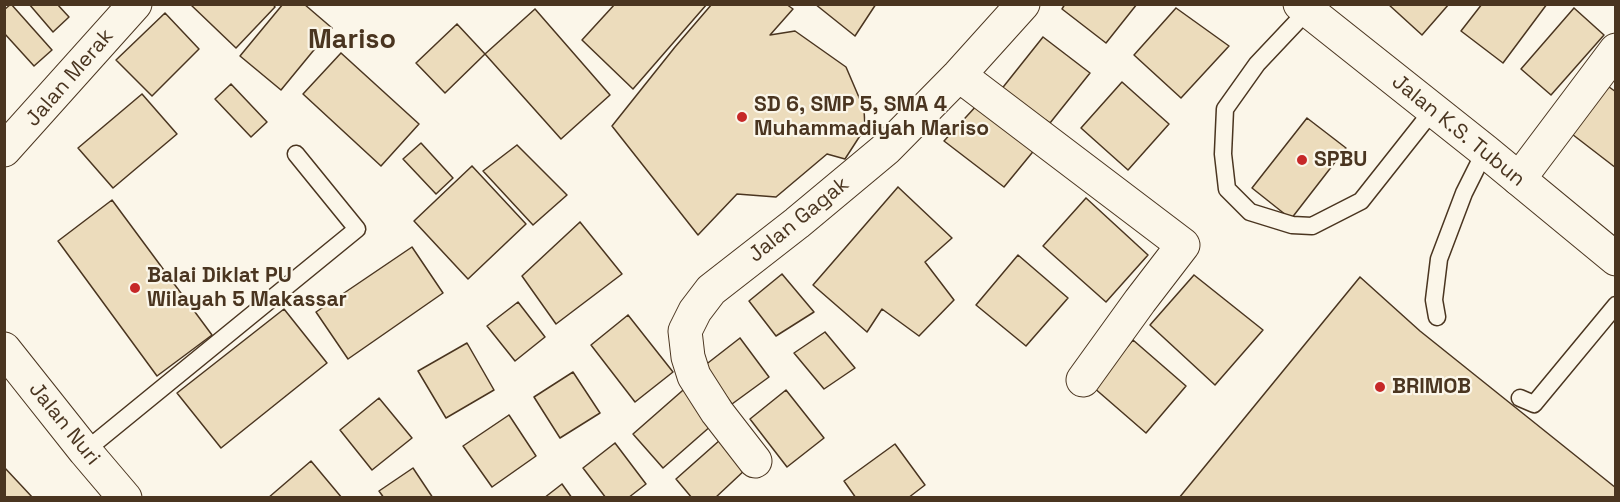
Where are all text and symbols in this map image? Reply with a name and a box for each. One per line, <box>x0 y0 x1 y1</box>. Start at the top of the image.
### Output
street label: Jalan Merak <box>21 24 119 132</box>
district label: Mariso <box>308 25 396 57</box>
street label: Jalan K.S. Tubun <box>1386 70 1530 192</box>
place label: SD 6, SMP 5, SMA 4 Muhammadiyah Mariso <box>754 92 989 142</box>
marker: SD 6, SMP 5, SMA 4 Muhammadiyah Mariso <box>735 110 749 124</box>
place label: SPBU <box>1314 147 1367 173</box>
marker: SPBU <box>1295 153 1309 167</box>
street label: Jalan Gagak <box>744 172 854 268</box>
place label: Balai Diklat PU Wilayah 5 Makassar <box>147 263 347 313</box>
marker: Balai Diklat PU Wilayah 5 Makassar <box>128 281 142 295</box>
place label: BRIMOB <box>1392 374 1471 400</box>
street label: Jalan Nuri <box>23 377 105 471</box>
marker: BRIMOB <box>1373 380 1387 394</box>

